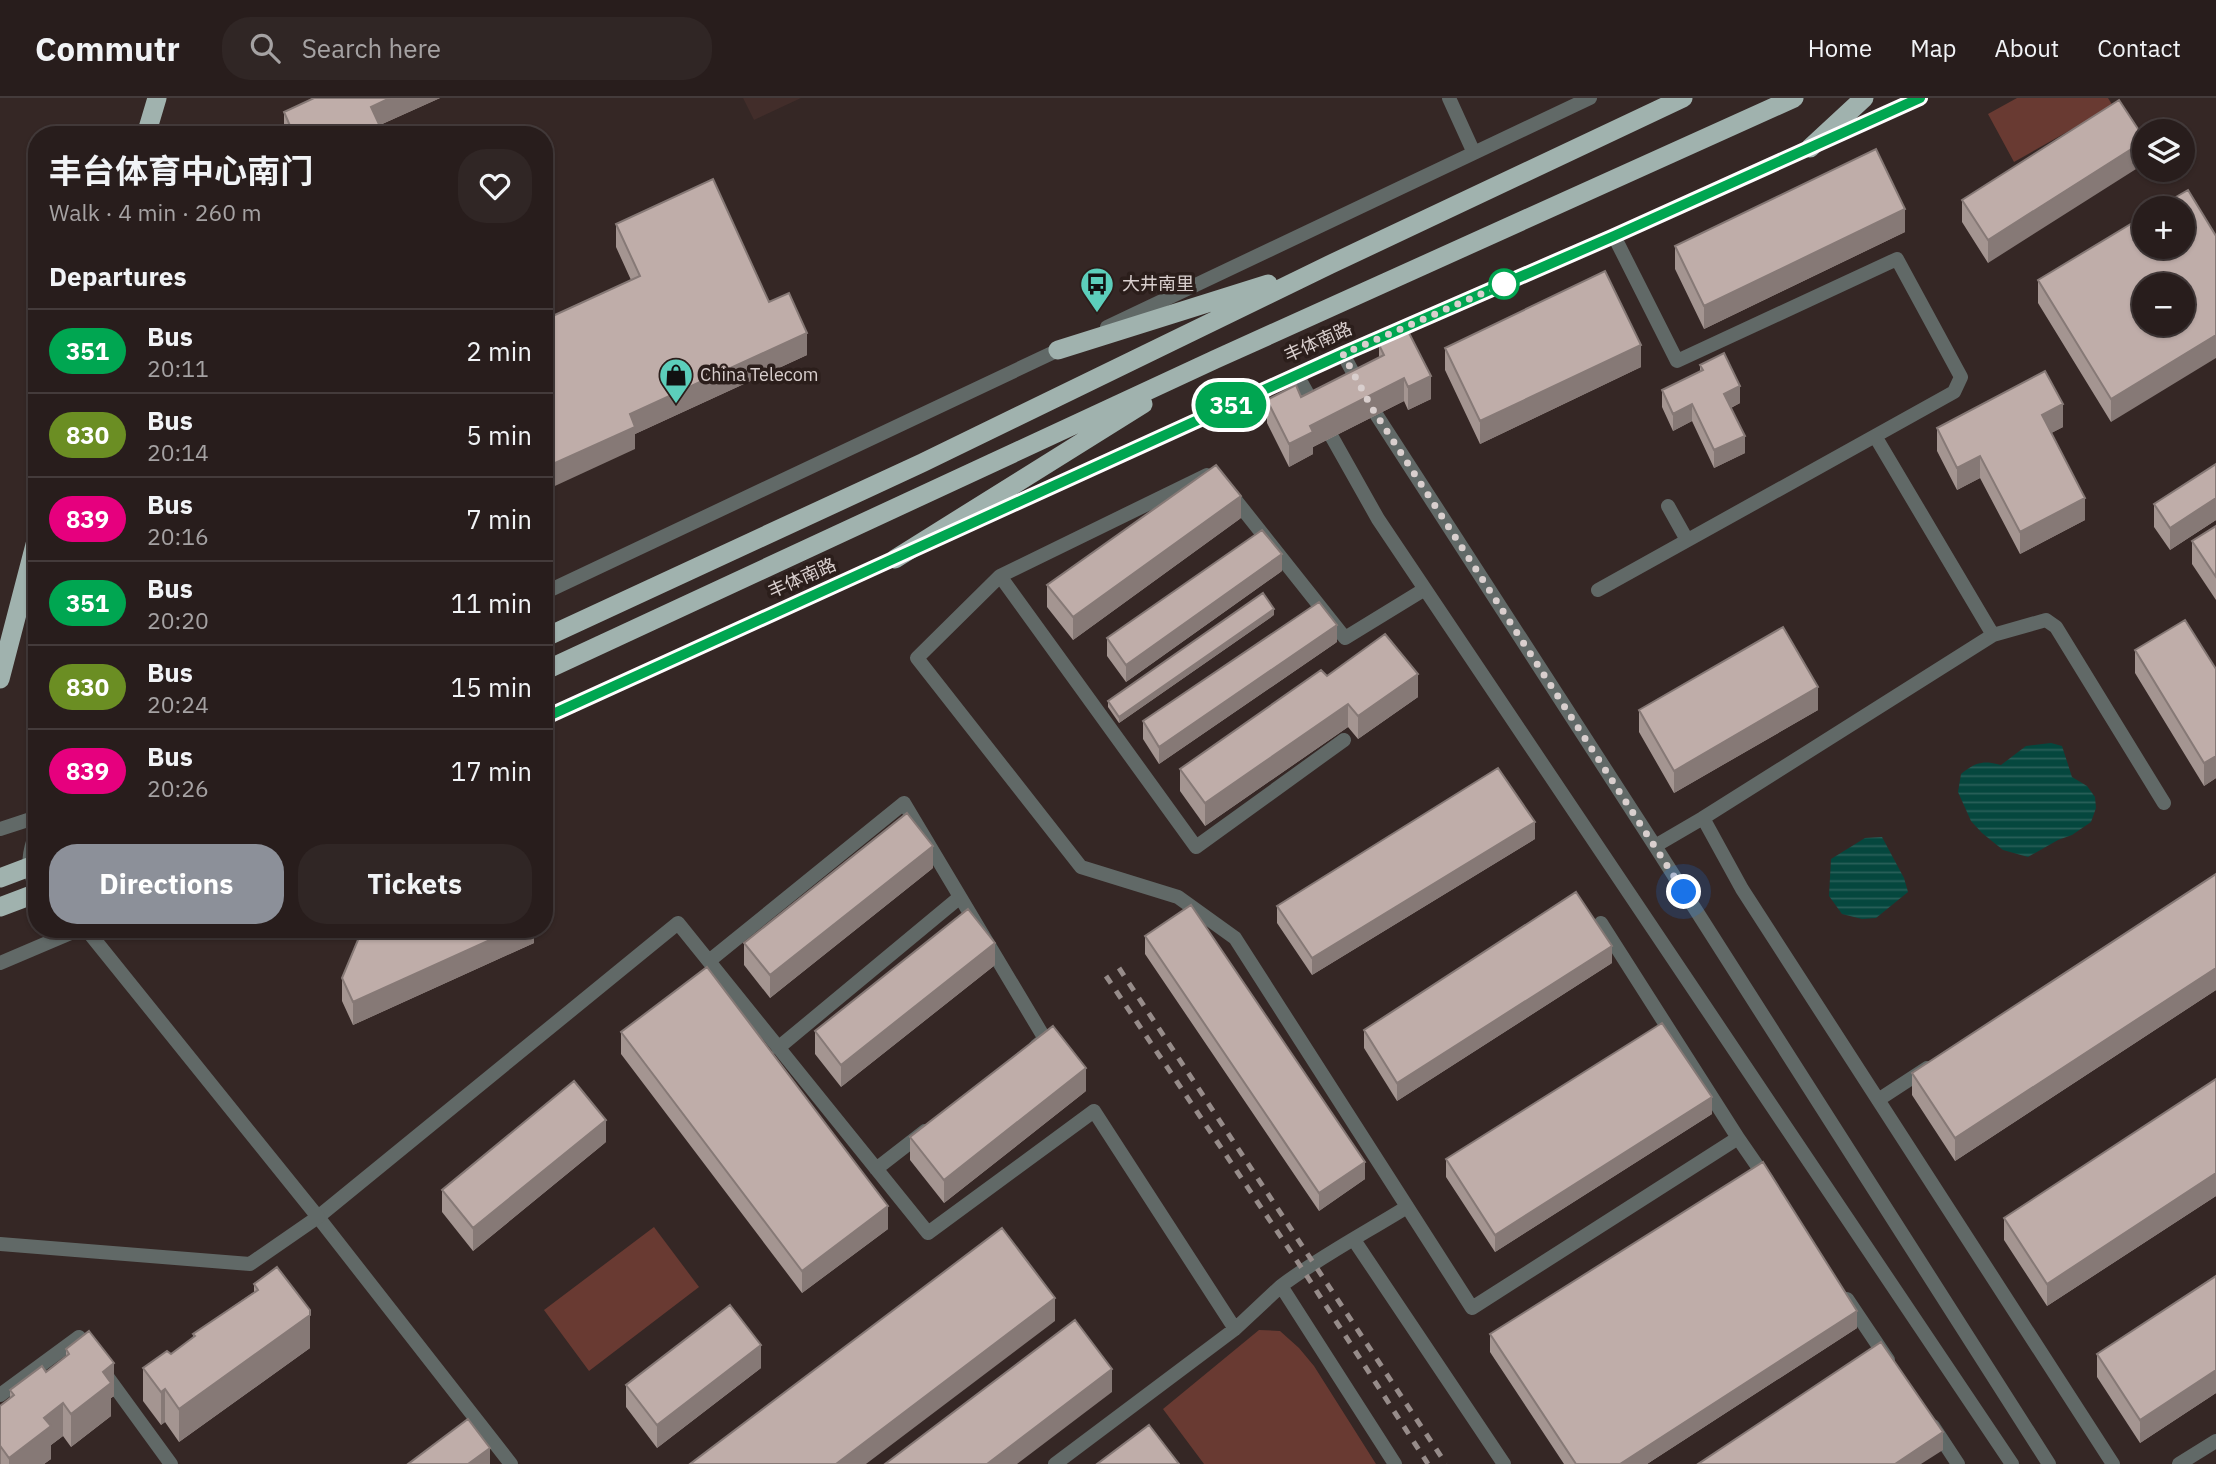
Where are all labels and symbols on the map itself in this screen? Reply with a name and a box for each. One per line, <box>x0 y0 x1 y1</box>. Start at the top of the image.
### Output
bus stop icon: 大井南里 <box>1078 265 1116 314</box>
unlabelled marker <box>1489 269 1519 299</box>
place label: 大井南里 <box>1122 272 1194 295</box>
street label: 丰体南路 <box>1280 316 1355 367</box>
shop icon: China Telecom <box>657 356 695 405</box>
place label: China Telecom <box>700 363 819 386</box>
line badge: 351 <box>1191 382 1271 428</box>
street label: 丰体南路 <box>764 552 839 603</box>
your location <box>1666 874 1701 909</box>

